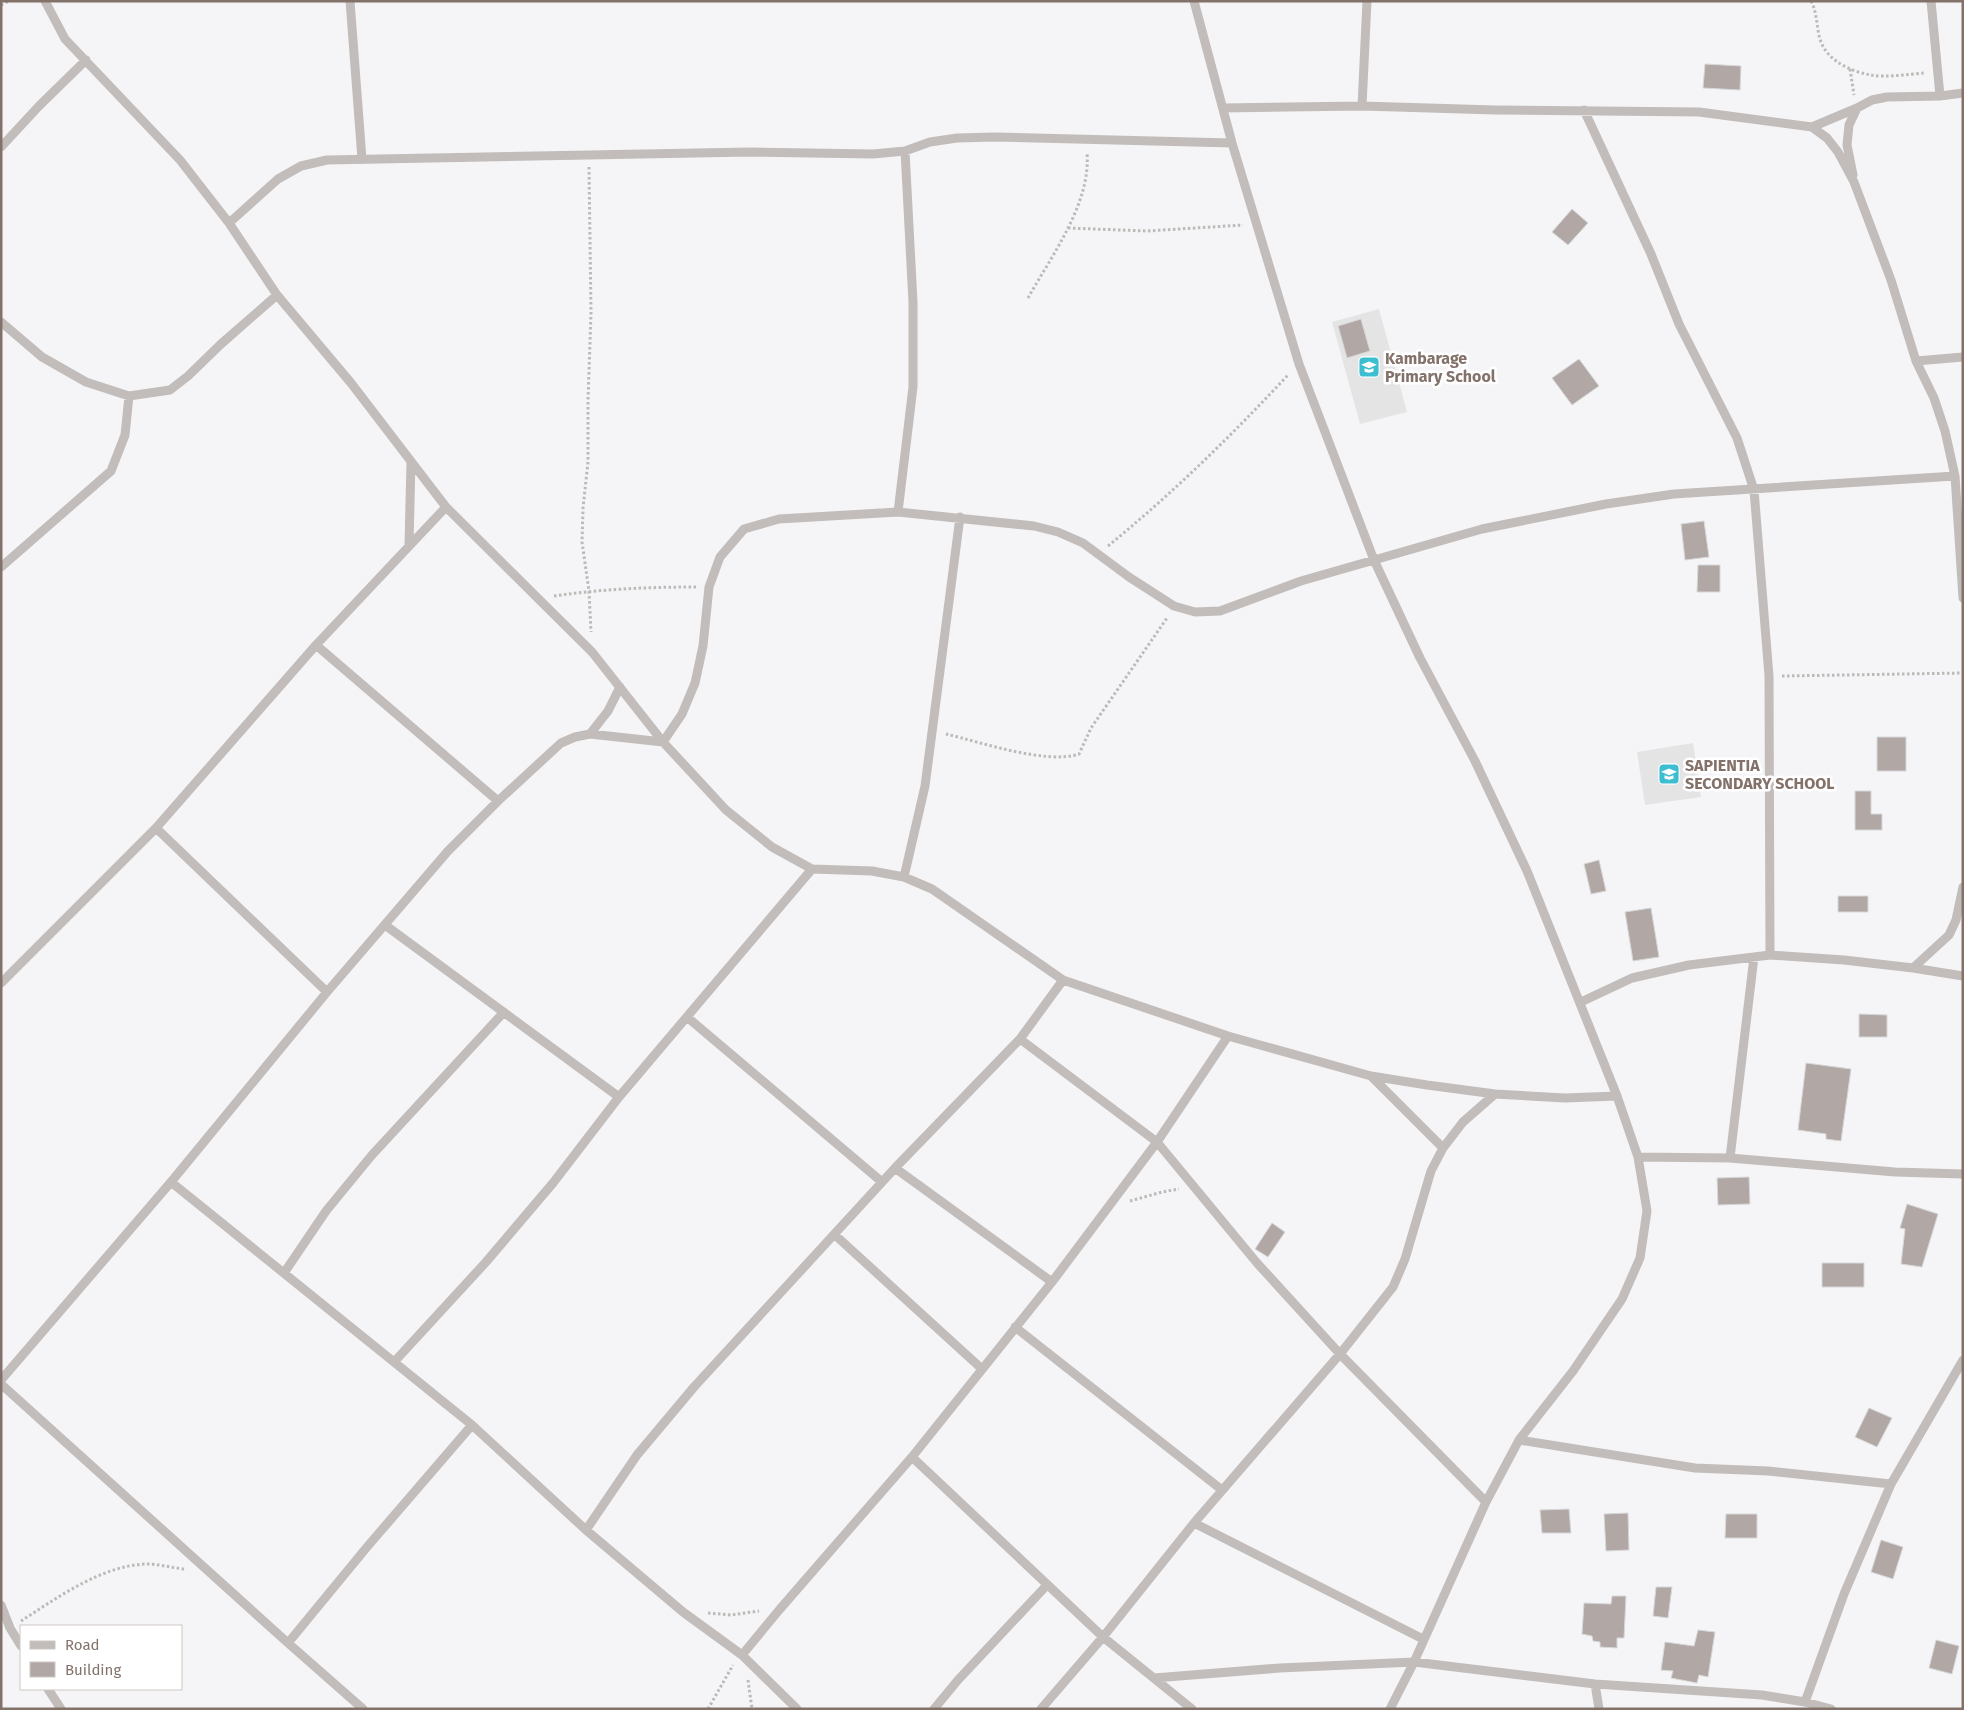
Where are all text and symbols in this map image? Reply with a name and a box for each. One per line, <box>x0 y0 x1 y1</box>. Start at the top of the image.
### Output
place label: Kambarage Primary School <box>1385 349 1496 386</box>
school or university icon: Kambarage Primary School <box>1357 355 1381 379</box>
place label: SAPIENTIA SECONDARY SCHOOL <box>1685 756 1835 793</box>
school or university icon: SAPIENTIA SECONDARY SCHOOL <box>1657 762 1681 786</box>
legend <box>20 1625 182 1690</box>
text: Road <box>65 1636 100 1654</box>
text: Building <box>65 1661 121 1679</box>

